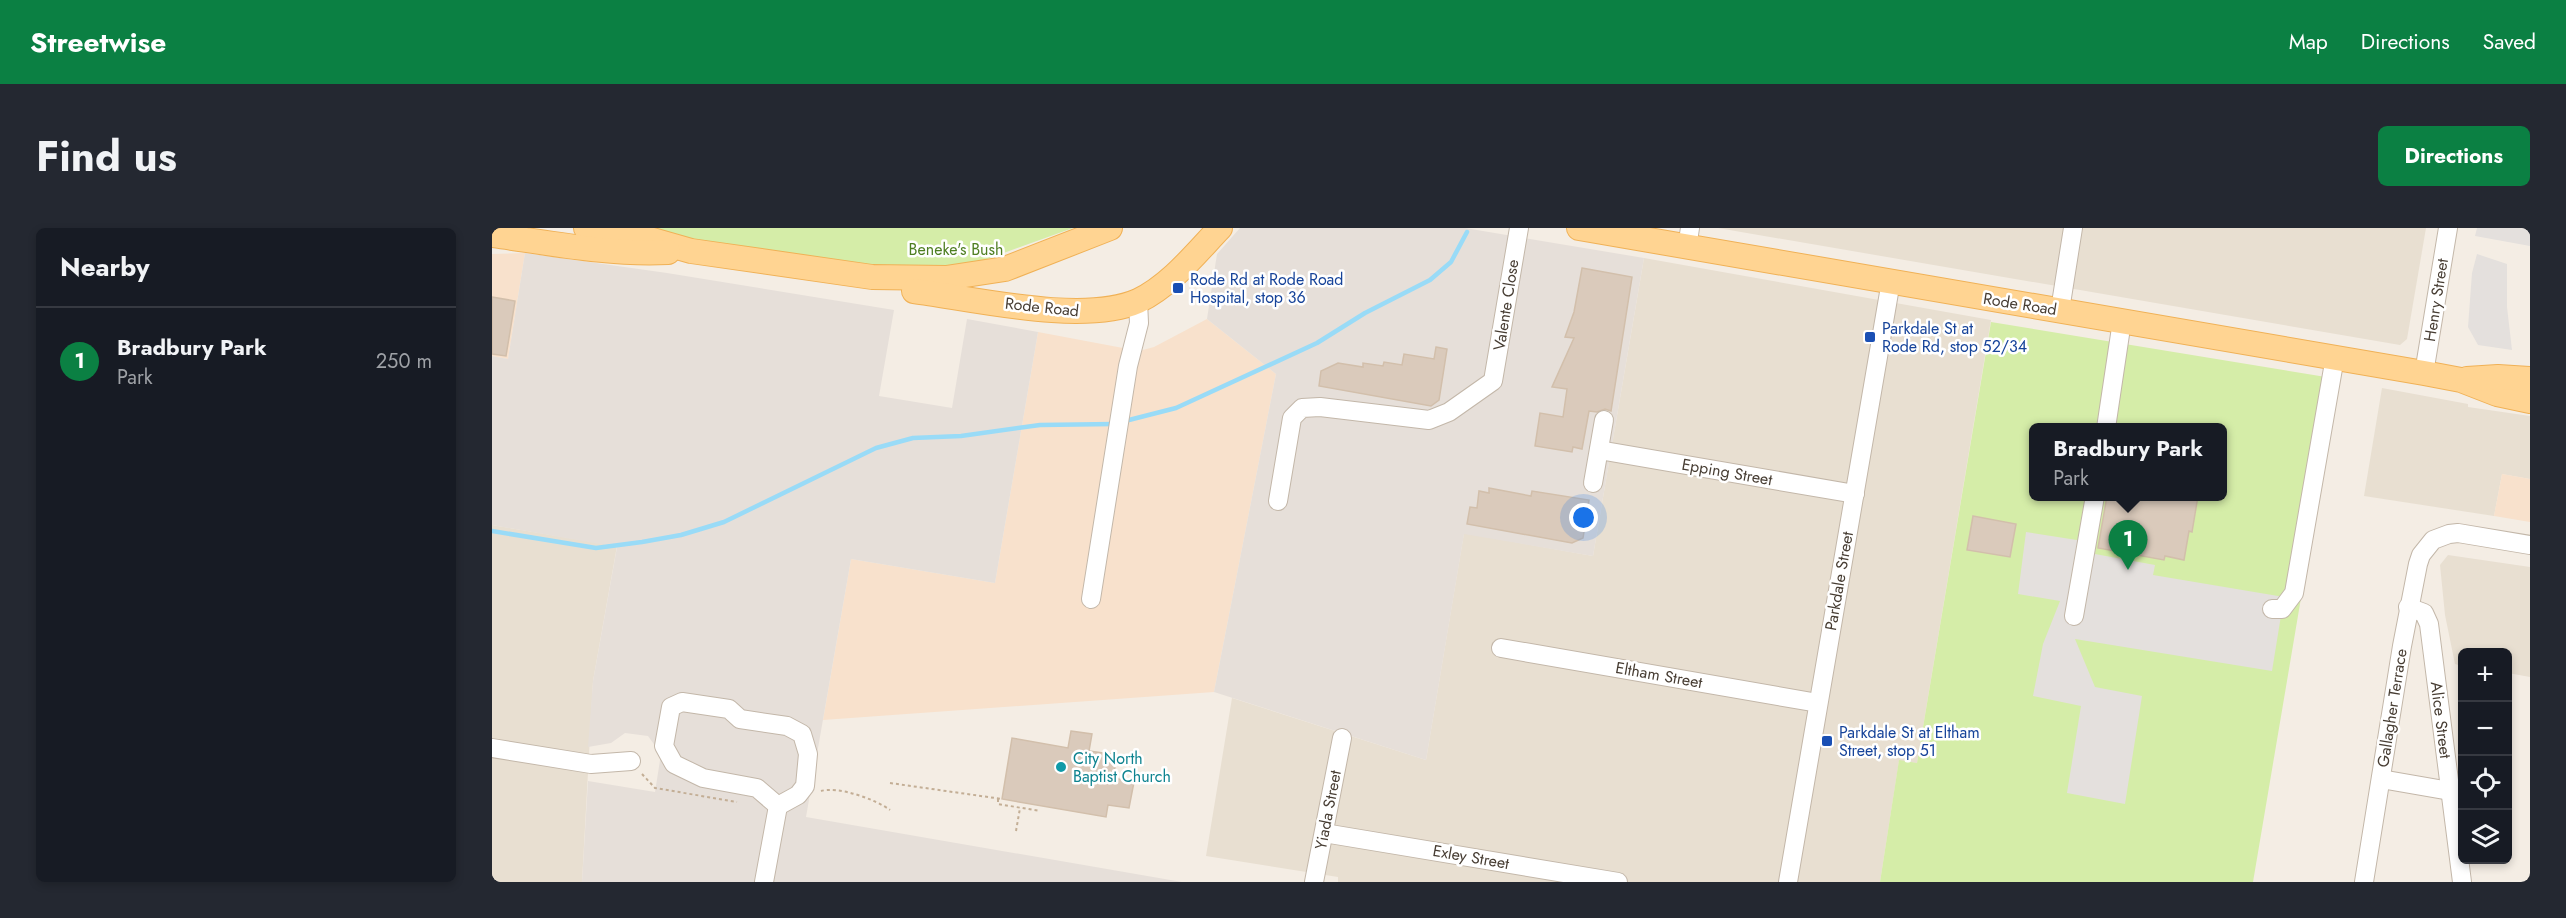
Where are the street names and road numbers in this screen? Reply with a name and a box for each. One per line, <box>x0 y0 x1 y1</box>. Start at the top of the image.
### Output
street label: Henry Street <box>2418 257 2454 343</box>
street label: Valente Close <box>1487 258 1525 352</box>
street label: Rode Road <box>1981 287 2059 321</box>
street label: Rode Road <box>1004 292 1080 322</box>
street label: Epping Street <box>1680 453 1774 491</box>
street label: Parkdale Street <box>1819 529 1859 632</box>
street label: Gallagher Terrace <box>2371 647 2413 769</box>
street label: Eltham Street <box>1614 656 1704 694</box>
street label: Alice Street <box>2425 680 2457 760</box>
street label: Yiada Street <box>1309 768 1347 852</box>
street label: Exley Street <box>1431 839 1511 875</box>

